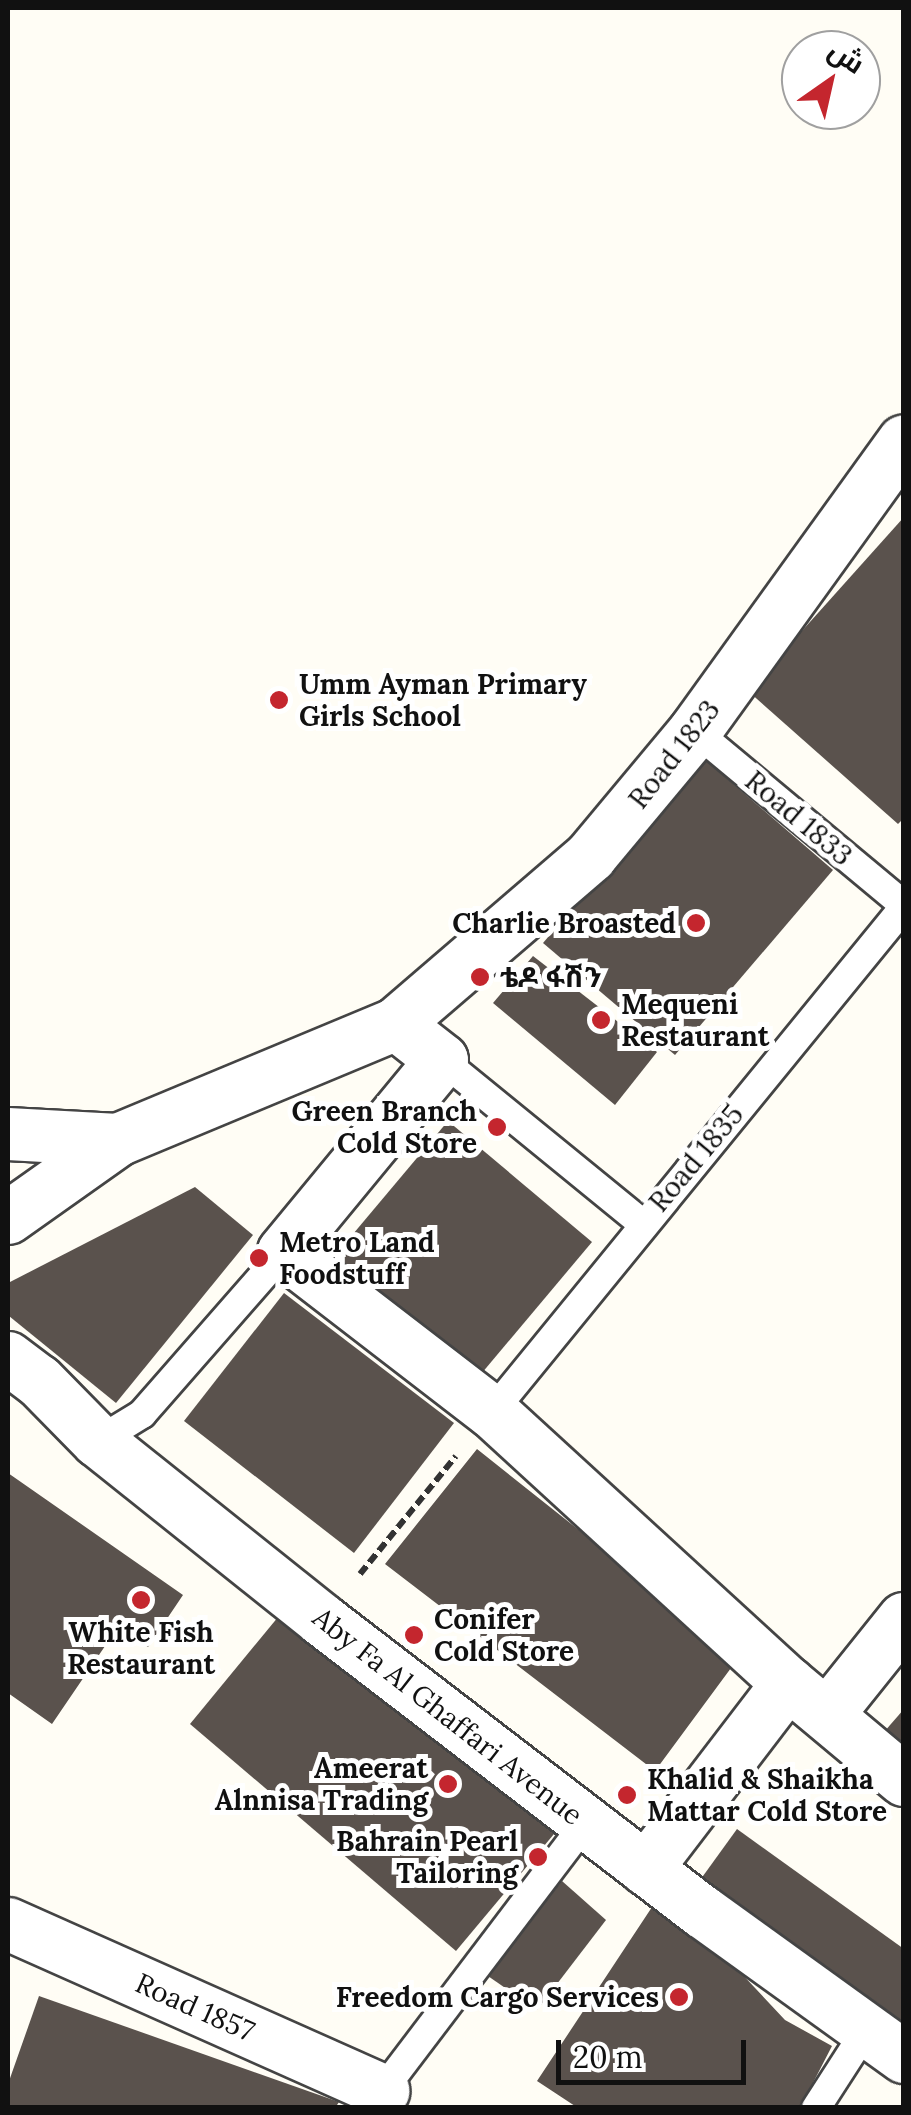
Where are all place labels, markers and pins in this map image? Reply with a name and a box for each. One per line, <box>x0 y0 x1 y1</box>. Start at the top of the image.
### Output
place label: Umm Ayman Primary Girls School <box>299 667 587 733</box>
marker: Umm Ayman Primary Girls School <box>268 689 290 711</box>
place label: Charlie Broasted <box>452 906 676 940</box>
marker: Charlie Broasted <box>685 912 707 934</box>
place label: ቴዶ ፋሽን <box>500 960 602 994</box>
marker: ቴዶ ፋሽን <box>469 966 491 988</box>
place label: Mequeni Restaurant <box>621 987 769 1053</box>
marker: Mequeni Restaurant <box>590 1009 612 1031</box>
place label: Green Branch Cold Store <box>292 1094 477 1160</box>
marker: Green Branch Cold Store <box>486 1116 508 1138</box>
place label: Metro Land Foodstuff <box>279 1225 435 1291</box>
marker: Metro Land Foodstuff <box>248 1247 270 1269</box>
marker: White Fish Restaurant <box>130 1589 152 1611</box>
place label: Conifer Cold Store <box>434 1602 574 1668</box>
place label: White Fish Restaurant <box>67 1615 215 1681</box>
marker: Conifer Cold Store <box>403 1624 425 1646</box>
place label: Ameerat Alnnisa Trading <box>215 1751 428 1817</box>
place label: Khalid & Shaikha Mattar Cold Store <box>647 1762 887 1828</box>
marker: Ameerat Alnnisa Trading <box>437 1773 459 1795</box>
marker: Khalid & Shaikha Mattar Cold Store <box>616 1784 638 1806</box>
place label: Bahrain Pearl Tailoring <box>336 1824 518 1890</box>
marker: Bahrain Pearl Tailoring <box>527 1846 549 1868</box>
place label: Freedom Cargo Services <box>336 1980 659 2014</box>
marker: Freedom Cargo Services <box>668 1986 690 2008</box>

